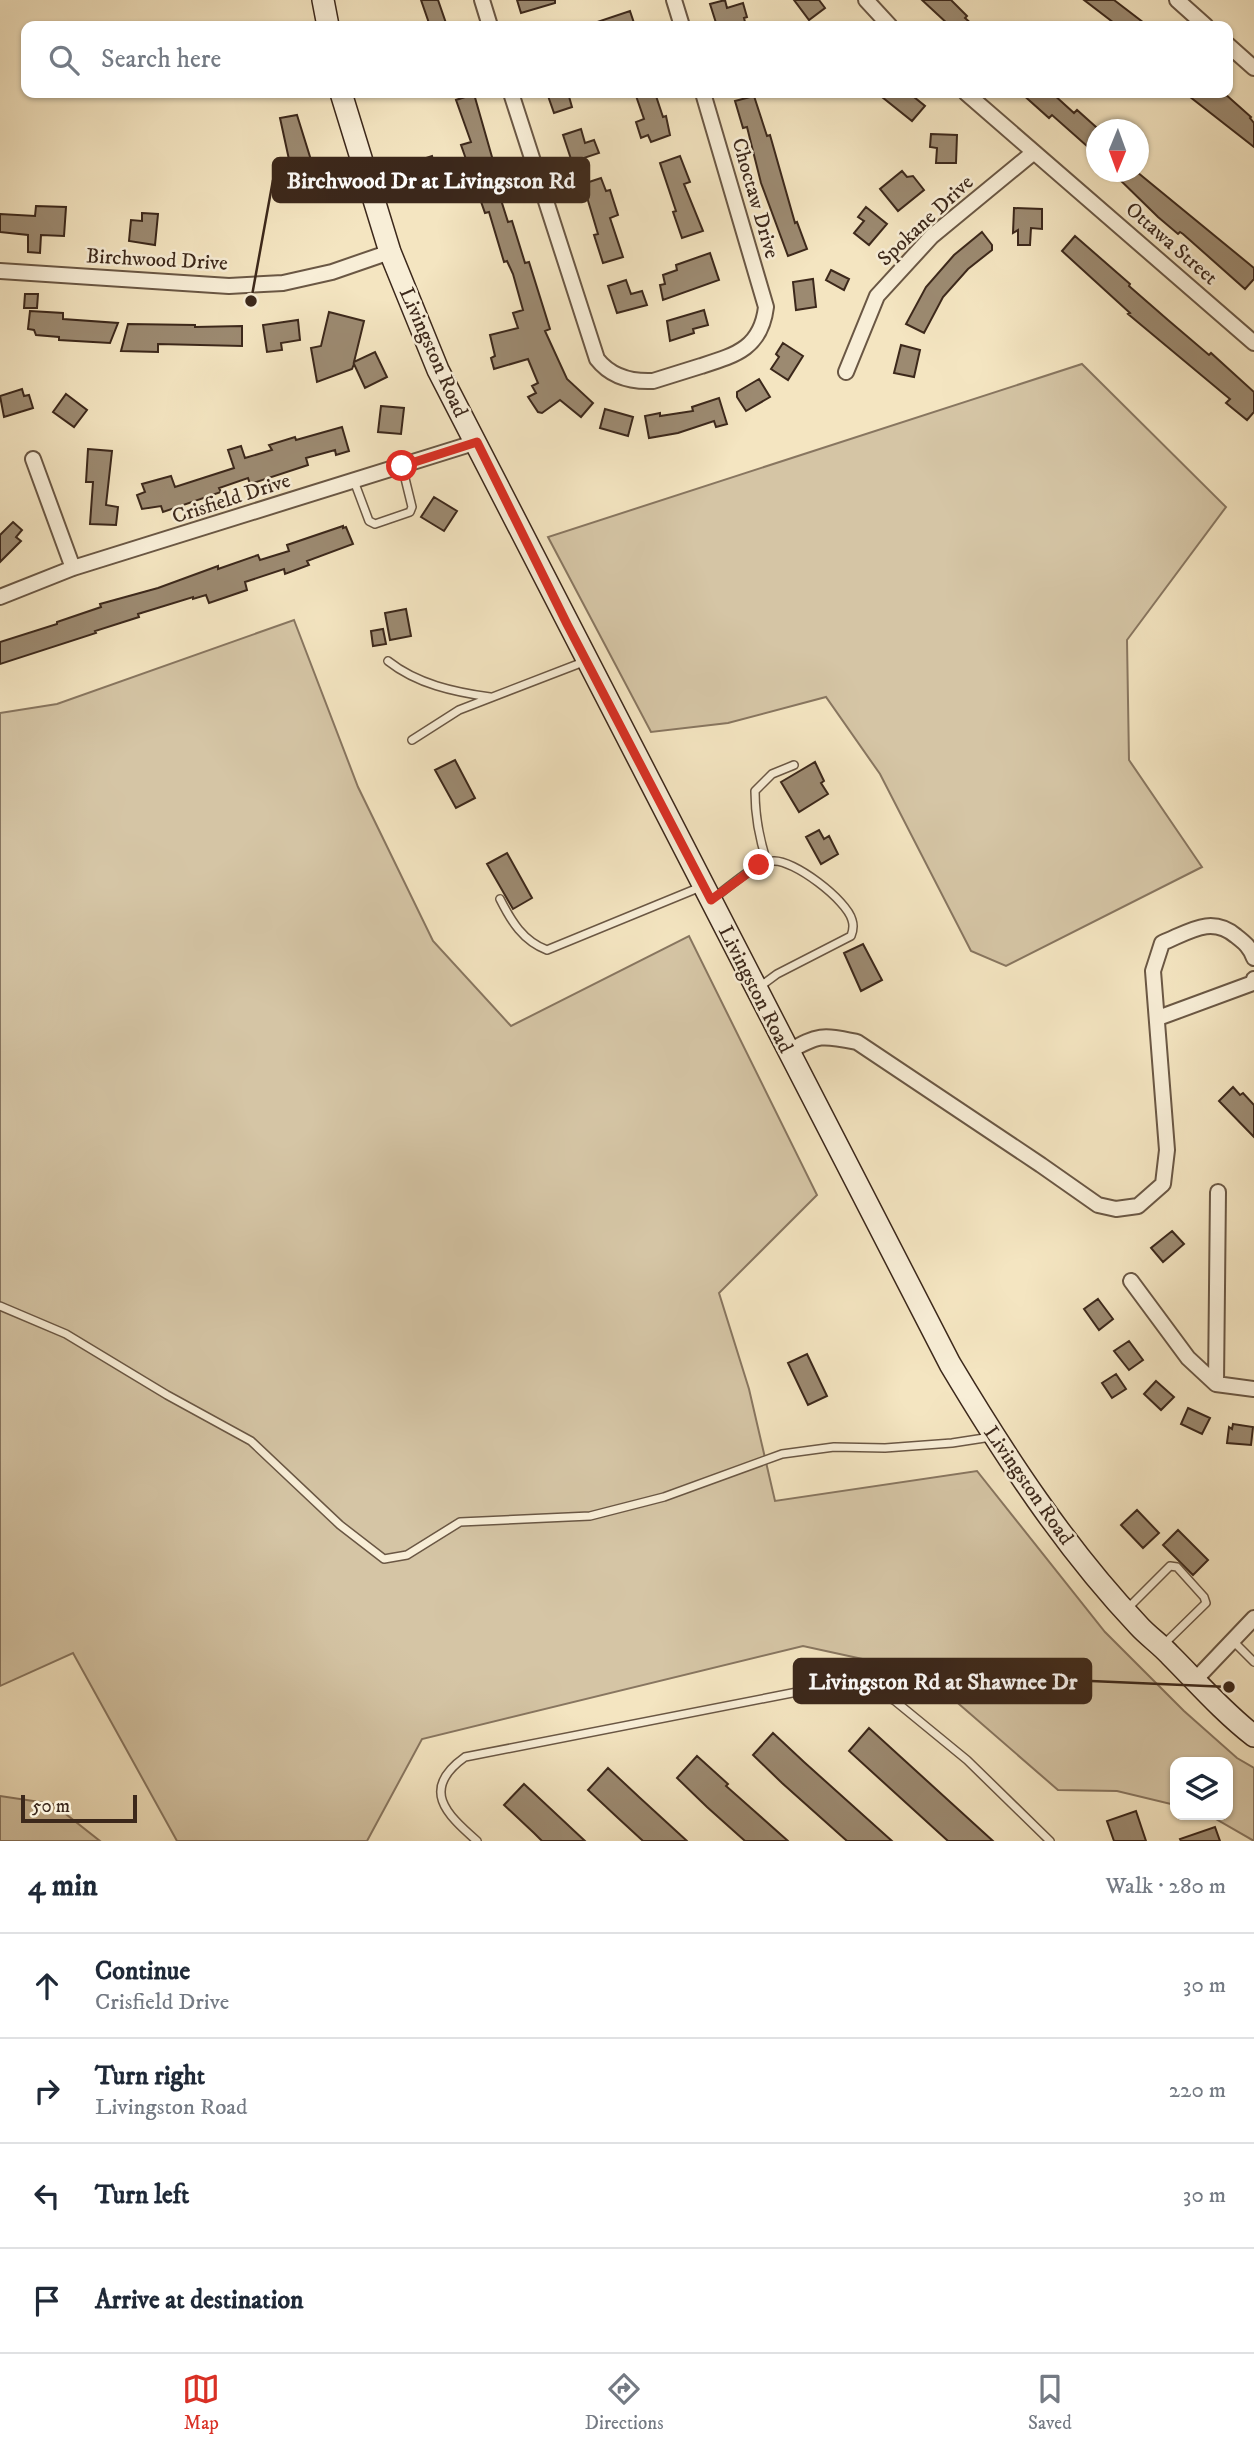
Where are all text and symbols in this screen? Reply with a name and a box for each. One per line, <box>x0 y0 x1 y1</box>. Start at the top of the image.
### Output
search box <box>21 21 1233 98</box>
icon: search <box>45 41 83 79</box>
text: Search here <box>101 43 221 76</box>
north arrow <box>1086 119 1149 182</box>
street label: Choctaw Drive <box>725 135 785 262</box>
callout: Birchwood Dr at Livingston Rd <box>273 158 589 202</box>
text: Birchwood Dr at Livingston Rd <box>287 167 576 196</box>
street label: Spokane Drive <box>872 169 979 272</box>
street label: Ottawa Street <box>1120 197 1223 291</box>
street label: Birchwood Drive <box>85 243 229 277</box>
street label: Livingston Road <box>393 283 474 422</box>
route start <box>386 450 417 481</box>
street label: Crisfield Drive <box>169 468 294 530</box>
route end <box>743 849 774 880</box>
street label: Livingston Road <box>712 921 799 1058</box>
street label: Livingston Road <box>978 1421 1079 1551</box>
callout: Livingston Rd at Shawnee Dr <box>794 1659 1091 1703</box>
text: Livingston Rd at Shawnee Dr <box>809 1668 1078 1697</box>
map controls <box>1170 1757 1233 1820</box>
button: layers <box>1170 1757 1233 1820</box>
scale bar <box>21 1792 136 1824</box>
text: 50 m <box>32 1795 70 1818</box>
text: 4 min <box>28 1868 98 1905</box>
text: Walk · 280 m <box>1105 1872 1226 1901</box>
text: Continue <box>95 1955 190 1988</box>
icon: ahead <box>28 1967 66 2005</box>
text: 30 m <box>1183 1971 1226 2000</box>
text: Crisfield Drive <box>95 1988 229 2017</box>
text: Turn right <box>95 2060 205 2093</box>
icon: right <box>28 2072 66 2110</box>
text: 220 m <box>1169 2076 1226 2105</box>
text: Livingston Road <box>95 2093 248 2122</box>
icon: left <box>28 2177 66 2215</box>
text: Turn left <box>95 2179 189 2212</box>
text: 30 m <box>1183 2181 1226 2210</box>
icon: arrive <box>28 2282 66 2320</box>
text: Arrive at destination <box>95 2284 304 2317</box>
tab: Map <box>182 2370 220 2435</box>
tab: Directions <box>585 2370 664 2435</box>
tab: Saved <box>1028 2370 1072 2435</box>

